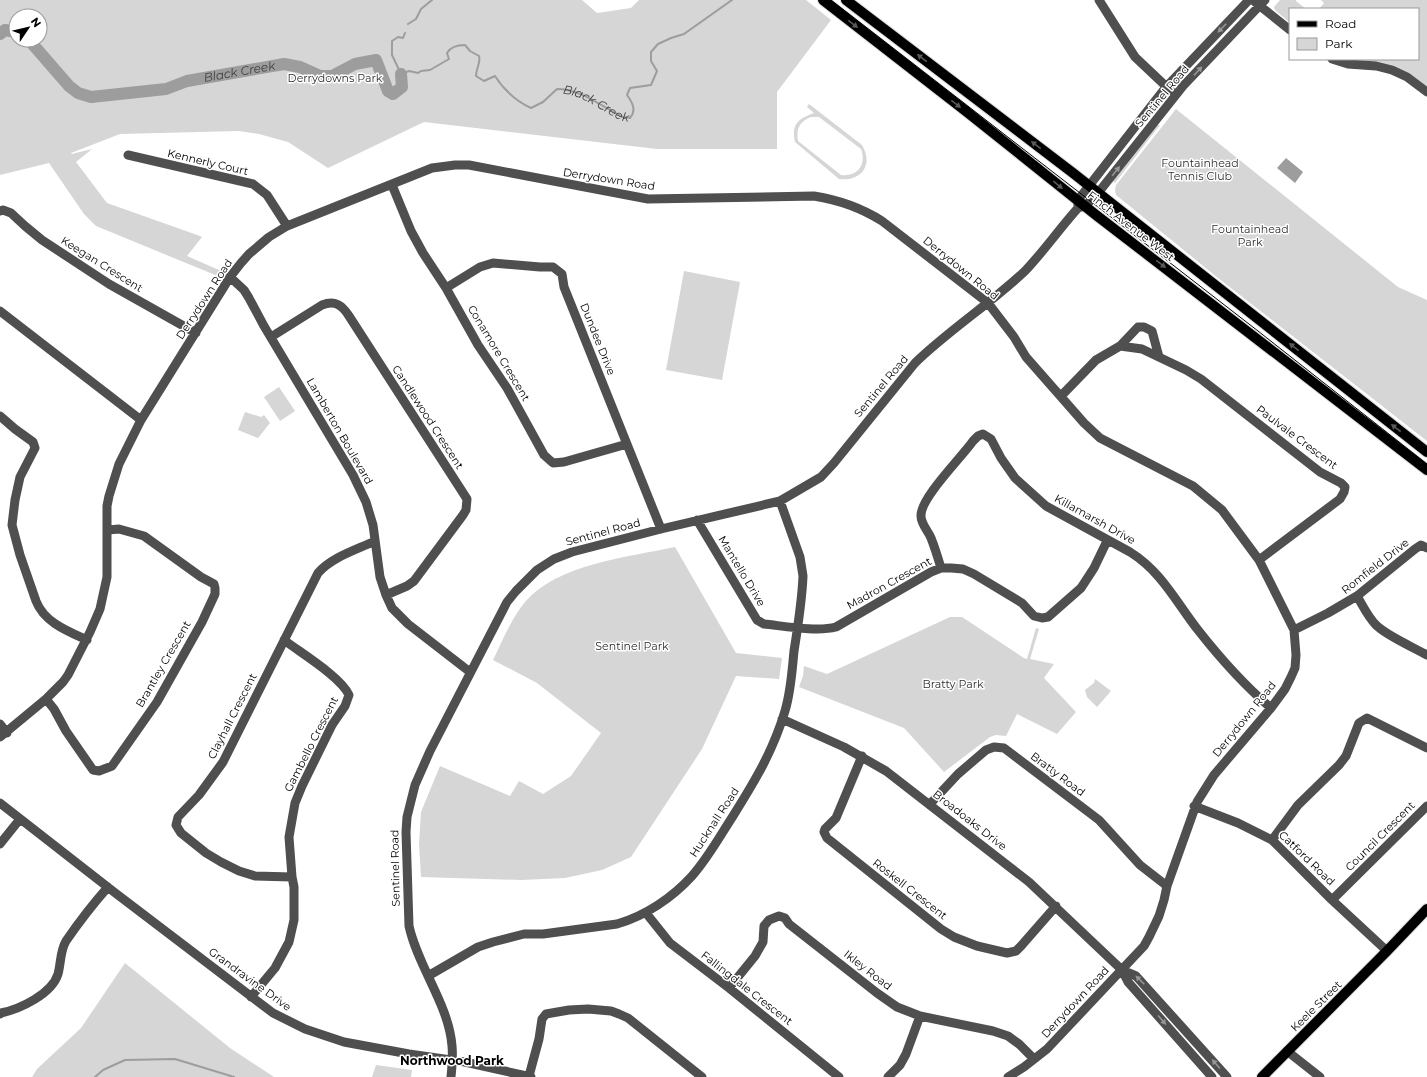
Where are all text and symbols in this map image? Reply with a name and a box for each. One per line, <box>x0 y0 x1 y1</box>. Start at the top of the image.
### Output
north arrow <box>8 8 48 48</box>
legend <box>1289 8 1419 60</box>
text: N <box>28 15 44 30</box>
text: Road <box>1325 16 1356 31</box>
one-way arrow <box>848 20 859 28</box>
one-way arrow <box>1217 23 1227 33</box>
text: Park <box>1325 36 1353 51</box>
one-way arrow <box>916 54 927 62</box>
water label: Black Creek <box>202 58 277 85</box>
street label: Sentinel Road <box>1132 62 1192 130</box>
one-way arrow <box>1193 66 1203 76</box>
park label: Derrydowns Park <box>288 71 383 85</box>
water label: Black Creek <box>562 81 631 125</box>
one-way arrow <box>951 99 962 108</box>
one-way arrow <box>1031 141 1042 150</box>
street label: Kennerly Court <box>166 146 250 178</box>
park label: Fountainhead Tennis Club <box>1161 156 1239 183</box>
street label: Derrydown Road <box>562 165 656 193</box>
one-way arrow <box>1111 166 1120 177</box>
one-way arrow <box>1053 180 1063 189</box>
street label: Finch Avenue West <box>1085 188 1178 265</box>
park label: Fountainhead Park <box>1211 222 1289 249</box>
street label: Keegan Crescent <box>58 233 146 295</box>
street label: Derrydown Road <box>920 233 1002 303</box>
street label: Derrydown Road <box>173 256 235 342</box>
one-way arrow <box>1155 260 1166 268</box>
street label: Dundee Drive <box>577 301 619 377</box>
street label: Conamore Crescent <box>465 302 533 404</box>
one-way arrow <box>1289 343 1300 352</box>
street label: Sentinel Road <box>851 352 911 420</box>
street label: Candlewood Crescent <box>389 362 467 472</box>
street label: Lamberton Boulevard <box>304 375 376 487</box>
street label: Paulvale Crescent <box>1254 402 1341 472</box>
one-way arrow <box>1391 423 1402 432</box>
street label: Killamarsh Drive <box>1052 491 1138 547</box>
street label: Sentinel Road <box>564 515 642 549</box>
street label: Mantello Drive <box>715 533 769 609</box>
street label: Romfield Drive <box>1338 535 1412 597</box>
street label: Madron Crescent <box>844 554 934 612</box>
street label: Brantley Crescent <box>133 618 194 710</box>
park label: Sentinel Park <box>595 639 669 653</box>
street label: Clayhall Crescent <box>204 670 260 761</box>
park label: Bratty Park <box>922 677 984 691</box>
street label: Derrydown Road <box>1209 678 1279 760</box>
street label: Gambello Crescent <box>281 693 341 794</box>
street label: Bratty Road <box>1028 749 1088 799</box>
street label: Hucknall Road <box>686 784 742 860</box>
street label: Broadoaks Drive <box>930 787 1010 853</box>
street label: Council Crescent <box>1342 798 1418 874</box>
street label: Catford Road <box>1276 828 1338 888</box>
street label: Sentinel Road <box>387 829 403 907</box>
street label: Roskell Crescent <box>870 856 950 923</box>
street label: Grandravine Drive <box>206 944 294 1014</box>
street label: Ikley Road <box>841 947 895 993</box>
street label: Fallingdale Crescent <box>698 948 796 1028</box>
street label: Derrydown Road <box>1038 963 1112 1041</box>
one-way arrow <box>1135 975 1145 985</box>
street label: Keele Street <box>1288 977 1345 1034</box>
one-way arrow <box>1158 1015 1167 1025</box>
district label: Northwood Park <box>400 1053 504 1068</box>
one-way arrow <box>1211 1059 1220 1069</box>

